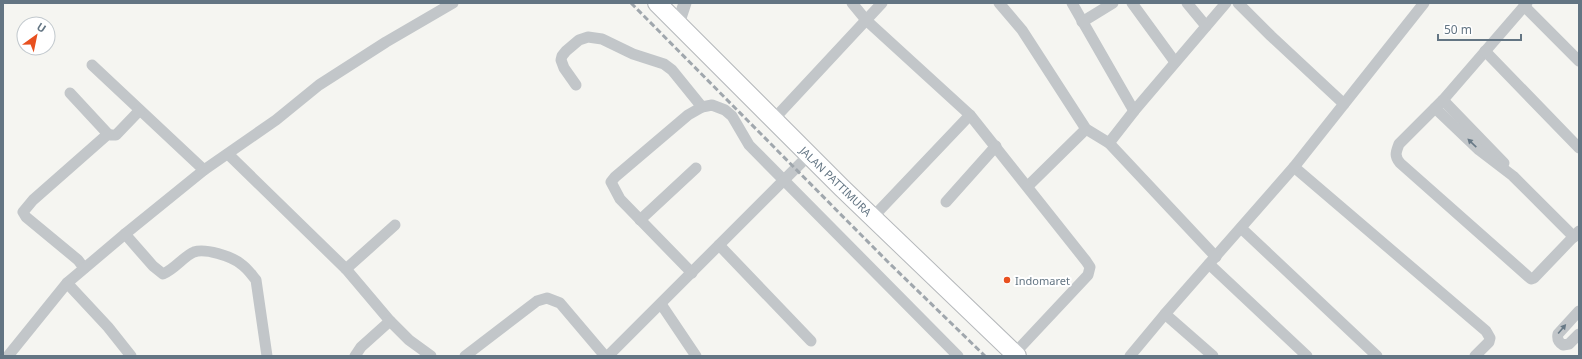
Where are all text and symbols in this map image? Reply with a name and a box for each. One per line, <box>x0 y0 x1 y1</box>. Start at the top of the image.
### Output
north arrow <box>16 16 56 56</box>
scale bar <box>1438 16 1521 42</box>
text: U <box>34 19 49 36</box>
text: 50 m <box>1444 21 1472 38</box>
one-way arrow <box>1467 138 1477 148</box>
street label: JALAN PATTIMURA <box>796 142 876 220</box>
place label: Indomaret <box>1015 273 1070 288</box>
marker: Indomaret <box>1002 275 1012 285</box>
one-way arrow <box>1558 324 1567 335</box>

